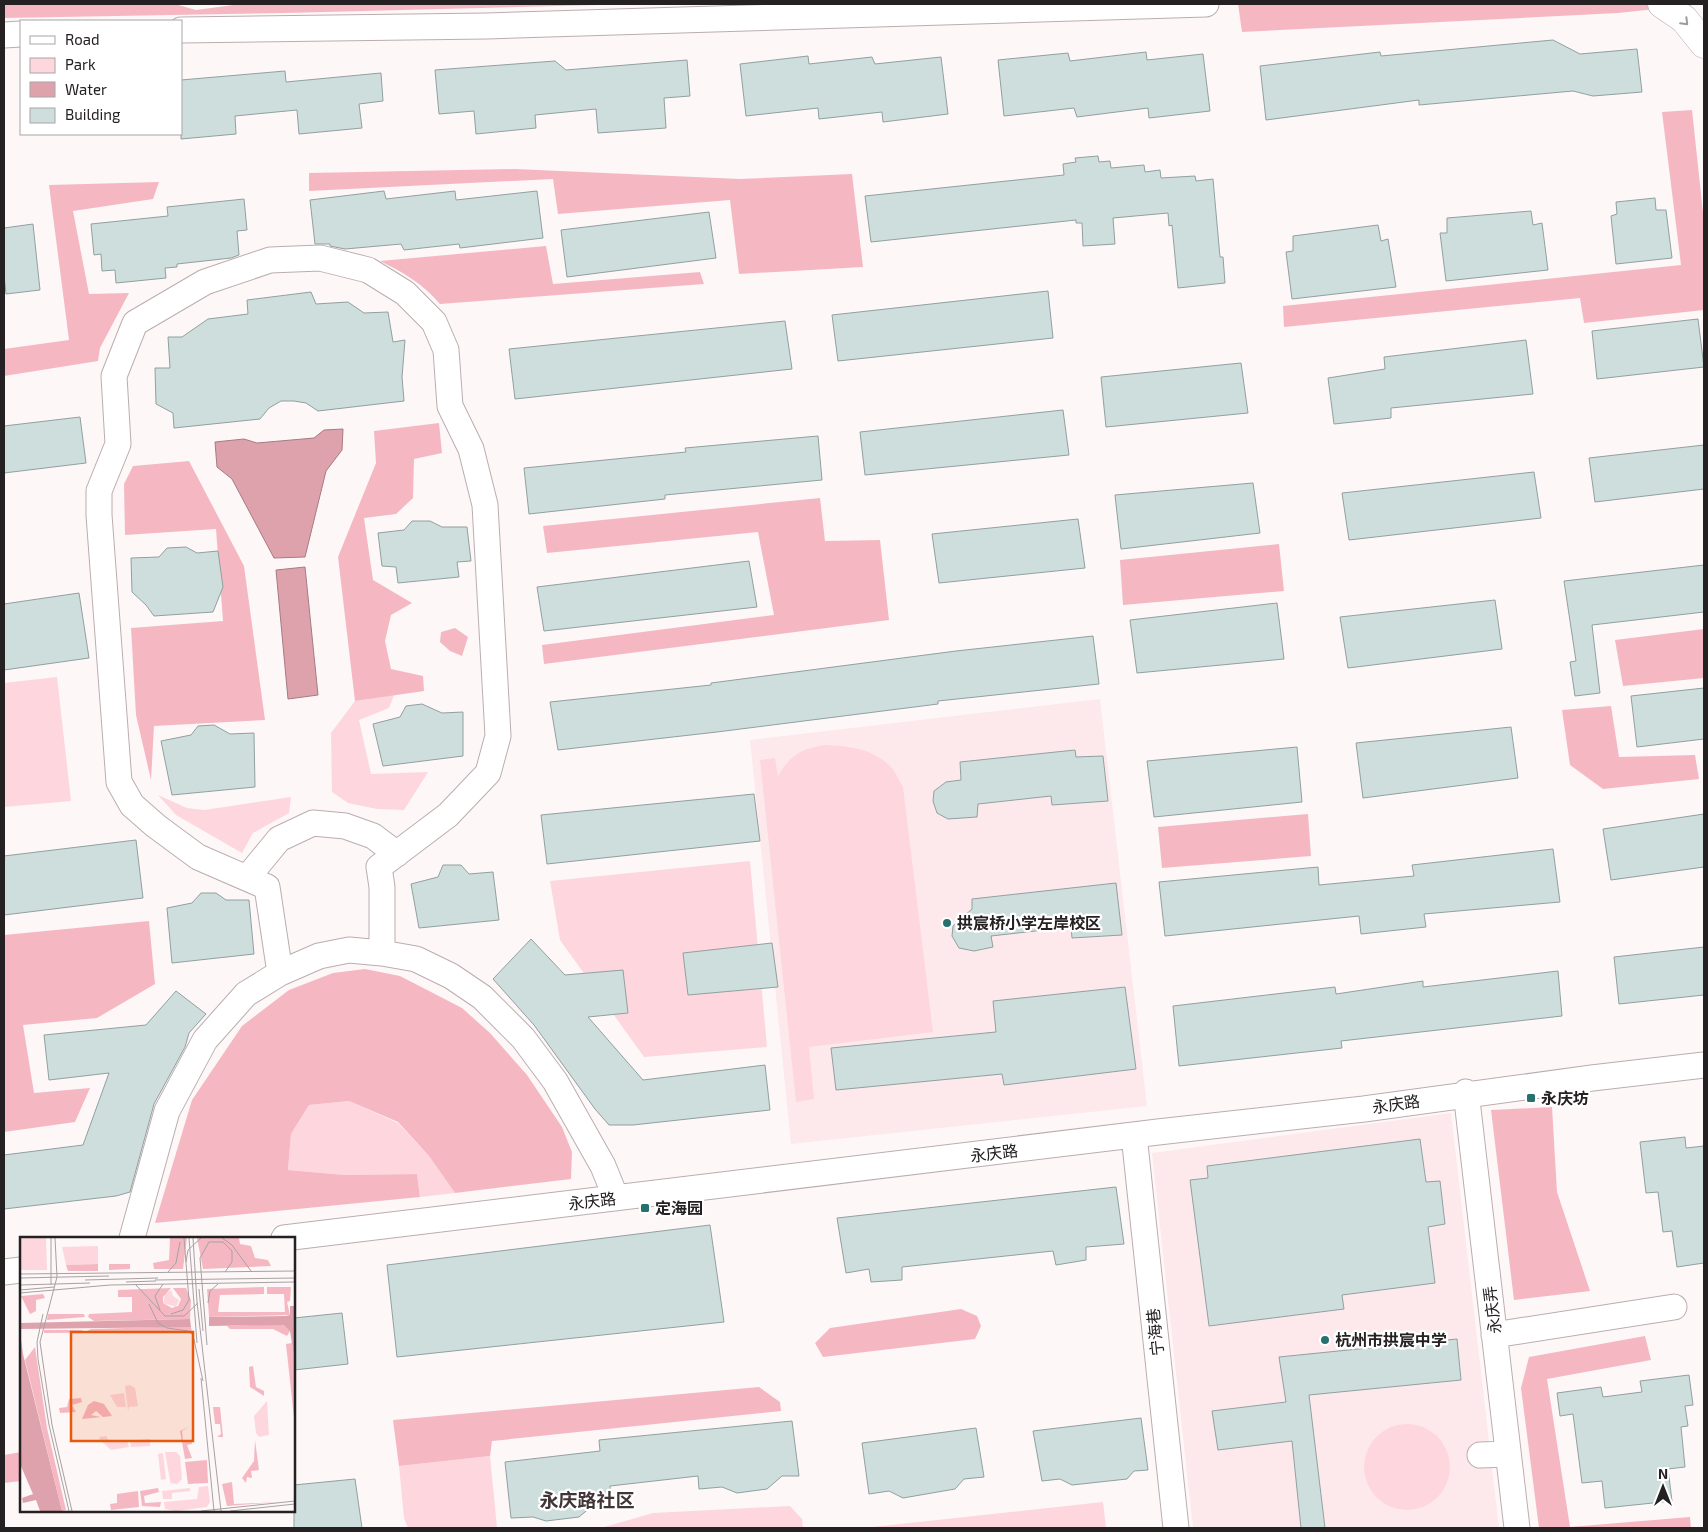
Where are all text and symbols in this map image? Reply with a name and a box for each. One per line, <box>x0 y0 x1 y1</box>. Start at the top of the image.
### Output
one-way arrow <box>1679 16 1688 25</box>
legend <box>20 20 182 135</box>
text: Road <box>65 30 100 48</box>
text: Park <box>65 55 96 73</box>
text: Water <box>65 80 107 98</box>
text: Building <box>65 105 121 123</box>
place label: 拱宸桥小学左岸校区 <box>957 913 1101 932</box>
marker: 拱宸桥小学左岸校区 <box>941 917 953 929</box>
place label: 永庆坊 <box>1541 1088 1589 1107</box>
street label: 永庆路 <box>1371 1091 1421 1116</box>
marker: 永庆坊 <box>1525 1092 1537 1104</box>
street label: 永庆路 <box>969 1140 1019 1165</box>
street label: 永庆路 <box>567 1188 617 1213</box>
place label: 定海园 <box>655 1198 703 1217</box>
marker: 定海园 <box>639 1202 651 1214</box>
inset map <box>20 1237 295 1512</box>
street label: 永庆弄 <box>1479 1285 1504 1335</box>
street label: 宁海巷 <box>1143 1307 1166 1357</box>
place label: 杭州市拱宸中学 <box>1335 1330 1447 1349</box>
marker: 杭州市拱宸中学 <box>1319 1334 1331 1346</box>
north arrow <box>1638 1462 1688 1512</box>
text: N <box>1658 1465 1668 1482</box>
district label: 永庆路社区 <box>539 1488 635 1511</box>

